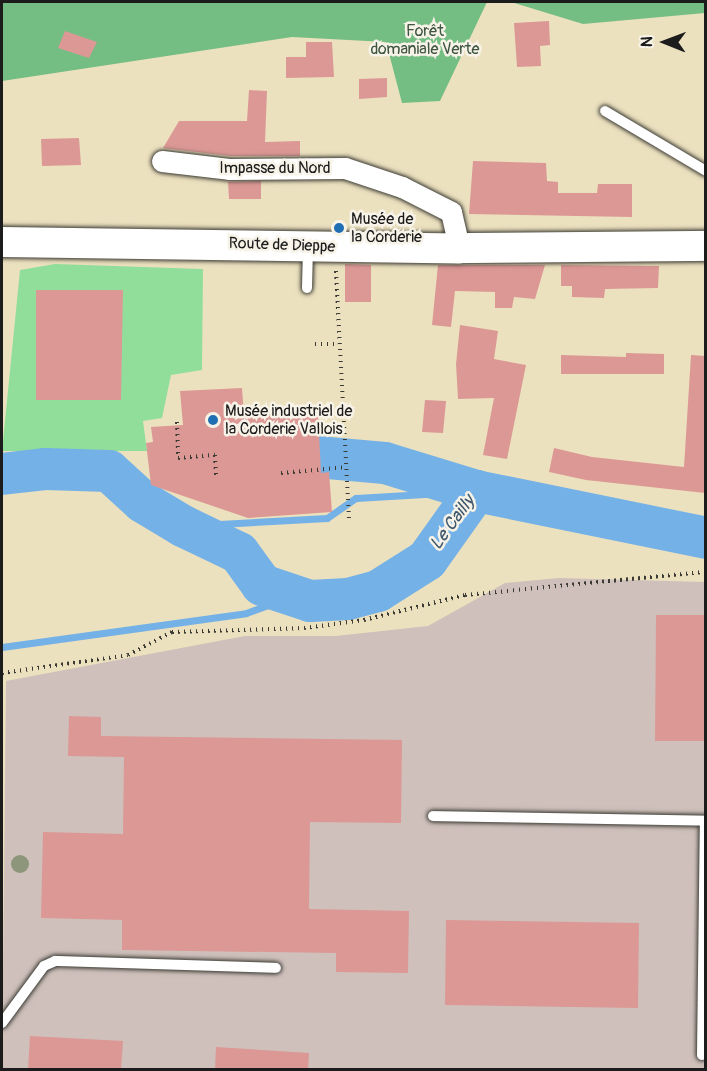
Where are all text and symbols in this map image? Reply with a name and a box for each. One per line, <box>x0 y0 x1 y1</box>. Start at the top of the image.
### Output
north arrow <box>635 12 695 72</box>
park label: Forêt domaniale Verte <box>371 21 479 59</box>
text: N <box>637 36 657 47</box>
street label: Impasse du Nord <box>219 158 331 178</box>
place label: Musée de la Corderie <box>351 209 422 247</box>
marker: Musée de la Corderie <box>332 221 346 235</box>
street label: Route de Dieppe <box>228 234 336 256</box>
place label: Musée industriel de la Corderie Vallois <box>225 401 352 439</box>
marker: Musée industriel de la Corderie Vallois <box>206 413 220 427</box>
water label: Le Cailly <box>426 492 480 554</box>

